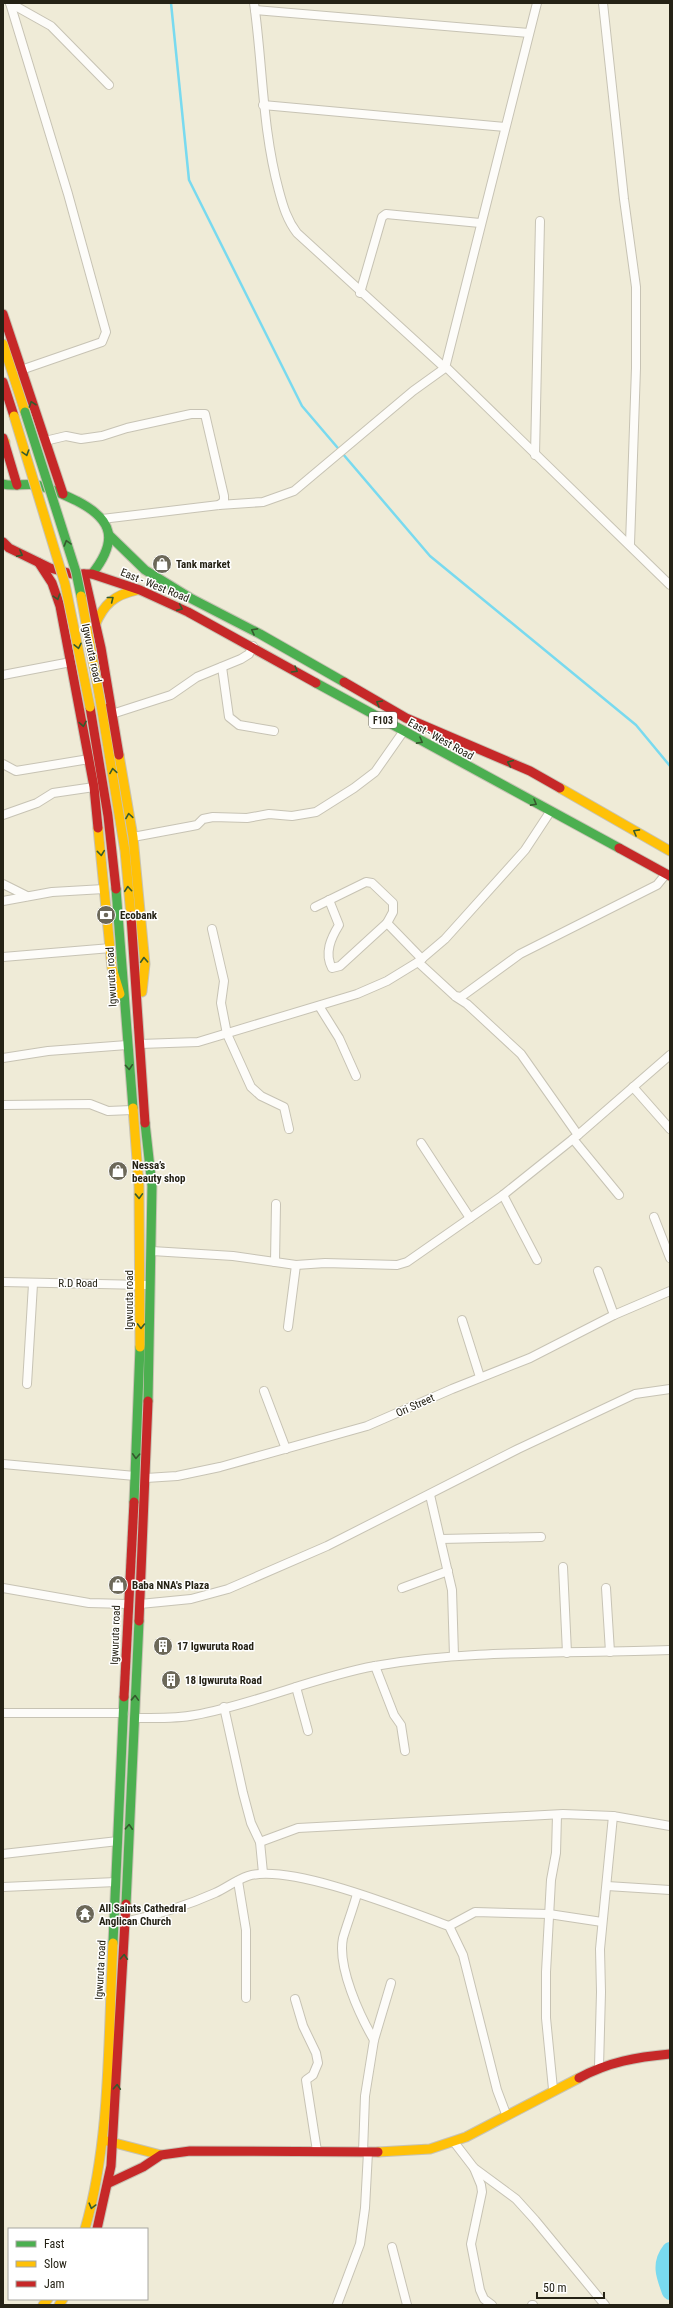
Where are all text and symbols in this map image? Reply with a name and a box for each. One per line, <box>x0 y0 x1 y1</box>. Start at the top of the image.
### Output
one-way arrow <box>29 401 37 408</box>
one-way arrow <box>21 449 30 456</box>
one-way arrow <box>63 540 72 547</box>
one-way arrow <box>16 549 23 556</box>
shop icon: Tank market <box>151 553 173 575</box>
place label: Tank market <box>176 558 231 571</box>
street label: East - West Road <box>119 566 191 605</box>
one-way arrow <box>52 593 61 600</box>
one-way arrow <box>107 597 114 604</box>
one-way arrow <box>176 603 184 611</box>
street label: Igwuruta road <box>79 622 104 684</box>
one-way arrow <box>251 629 258 636</box>
one-way arrow <box>74 643 82 649</box>
one-way arrow <box>290 665 298 672</box>
one-way arrow <box>376 700 383 707</box>
road number: F103 <box>369 712 397 728</box>
street label: East - West Road <box>406 716 476 763</box>
one-way arrow <box>78 721 86 727</box>
one-way arrow <box>416 736 423 744</box>
one-way arrow <box>506 759 513 767</box>
one-way arrow <box>109 768 118 774</box>
one-way arrow <box>530 799 537 806</box>
one-way arrow <box>125 813 134 820</box>
one-way arrow <box>633 830 640 837</box>
one-way arrow <box>96 850 105 856</box>
one-way arrow <box>124 886 133 893</box>
bank icon: Ecobank <box>95 904 117 926</box>
place label: Ecobank <box>120 909 158 922</box>
street label: Igwuruta road <box>103 947 120 1007</box>
one-way arrow <box>140 957 149 963</box>
one-way arrow <box>124 1064 133 1070</box>
place label: Nessa’s beauty shop <box>132 1159 186 1185</box>
shop icon: Nessa’s beauty shop <box>107 1160 129 1182</box>
one-way arrow <box>135 1193 143 1199</box>
street label: Igwuruta road <box>123 1270 136 1330</box>
street label: R.D Road <box>58 1277 98 1290</box>
one-way arrow <box>136 1323 145 1329</box>
street label: Ori Street <box>394 1391 436 1420</box>
one-way arrow <box>132 1453 140 1459</box>
shop icon: Baba NNA's Plaza <box>107 1574 129 1596</box>
place label: Baba NNA's Plaza <box>132 1579 209 1592</box>
street label: Igwuruta road <box>108 1605 123 1665</box>
building icon: 17 Igwuruta Road <box>152 1635 174 1657</box>
place label: 17 Igwuruta Road <box>177 1640 254 1653</box>
building icon: 18 Igwuruta Road <box>160 1669 182 1691</box>
place label: 18 Igwuruta Road <box>185 1674 262 1687</box>
one-way arrow <box>131 1695 140 1701</box>
one-way arrow <box>125 1824 134 1830</box>
place label: All Saints Cathedral Anglican Church <box>99 1902 186 1928</box>
temple icon: All Saints Cathedral Anglican Church <box>74 1903 96 1925</box>
street label: Igwuruta road <box>92 1940 109 2000</box>
one-way arrow <box>119 1954 128 1960</box>
one-way arrow <box>112 2084 121 2090</box>
one-way arrow <box>88 2202 97 2209</box>
legend <box>8 2228 148 2300</box>
text: Fast <box>44 2237 65 2251</box>
text: Slow <box>44 2257 67 2271</box>
scale bar <box>537 2274 604 2300</box>
text: Jam <box>44 2277 65 2291</box>
text: 50 m <box>543 2281 567 2295</box>

